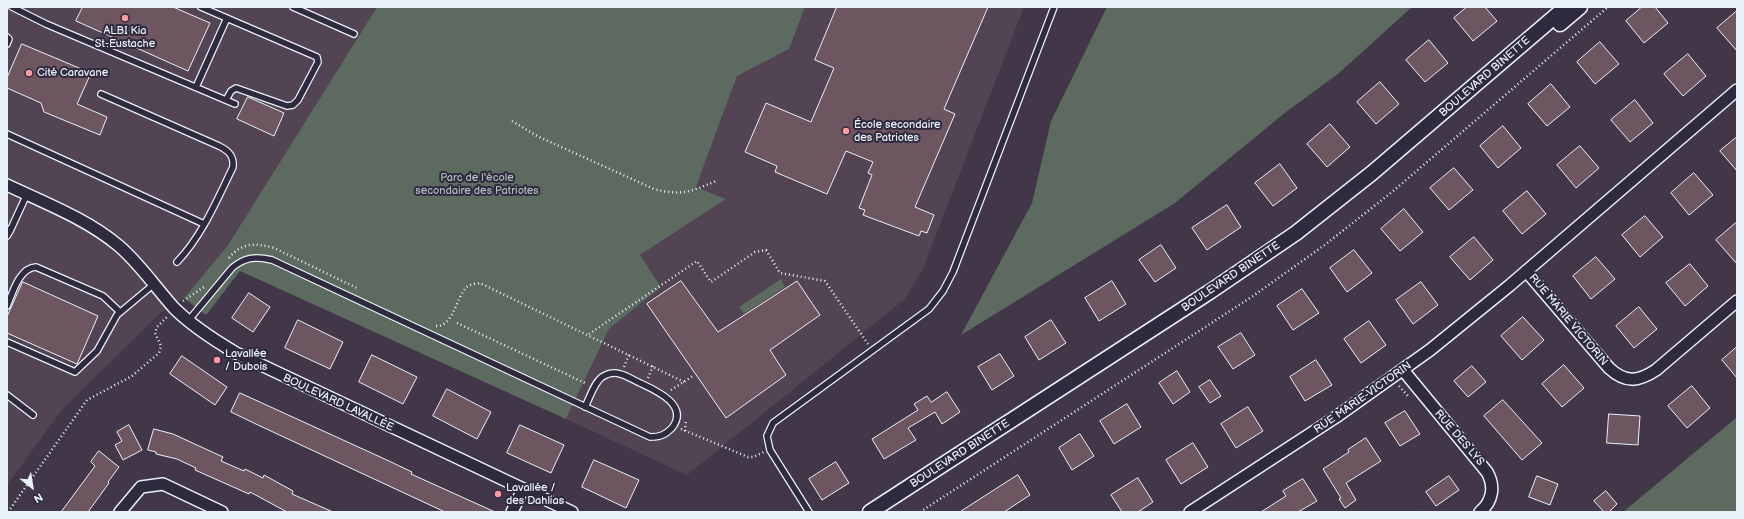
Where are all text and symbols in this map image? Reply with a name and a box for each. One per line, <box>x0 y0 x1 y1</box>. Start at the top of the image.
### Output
marker: ALBI Kia St-Eustache <box>120 13 130 23</box>
place label: ALBI Kia St-Eustache <box>95 24 155 50</box>
street label: BOULEVARD BINETTE <box>1437 34 1533 120</box>
place label: Cité Caravane <box>37 66 108 80</box>
marker: Cité Caravane <box>24 68 34 78</box>
place label: École secondaire des Patriotes <box>854 118 941 144</box>
marker: École secondaire des Patriotes <box>841 126 851 136</box>
park label: Parc de l'école secondaire des Patriotes <box>415 171 539 197</box>
street label: BOULEVARD BINETTE <box>1179 239 1283 315</box>
street label: RUE MARIE VICTORIN <box>1526 271 1610 369</box>
place label: Lavallée / Dubois <box>225 347 268 373</box>
marker: Lavallée / Dubois <box>212 355 222 365</box>
street label: RUE MARIE-VICTORIN <box>1312 359 1414 437</box>
street label: BOULEVARD LAVALLÉE <box>281 372 395 434</box>
street label: RUE DES LYS <box>1431 407 1487 469</box>
street label: BOULEVARD BINETTE <box>908 417 1012 491</box>
north arrow <box>12 467 52 507</box>
place label: Lavallée / des Dahlias <box>506 481 564 507</box>
marker: Lavallée / des Dahlias <box>493 489 503 499</box>
text: N <box>31 490 45 506</box>

